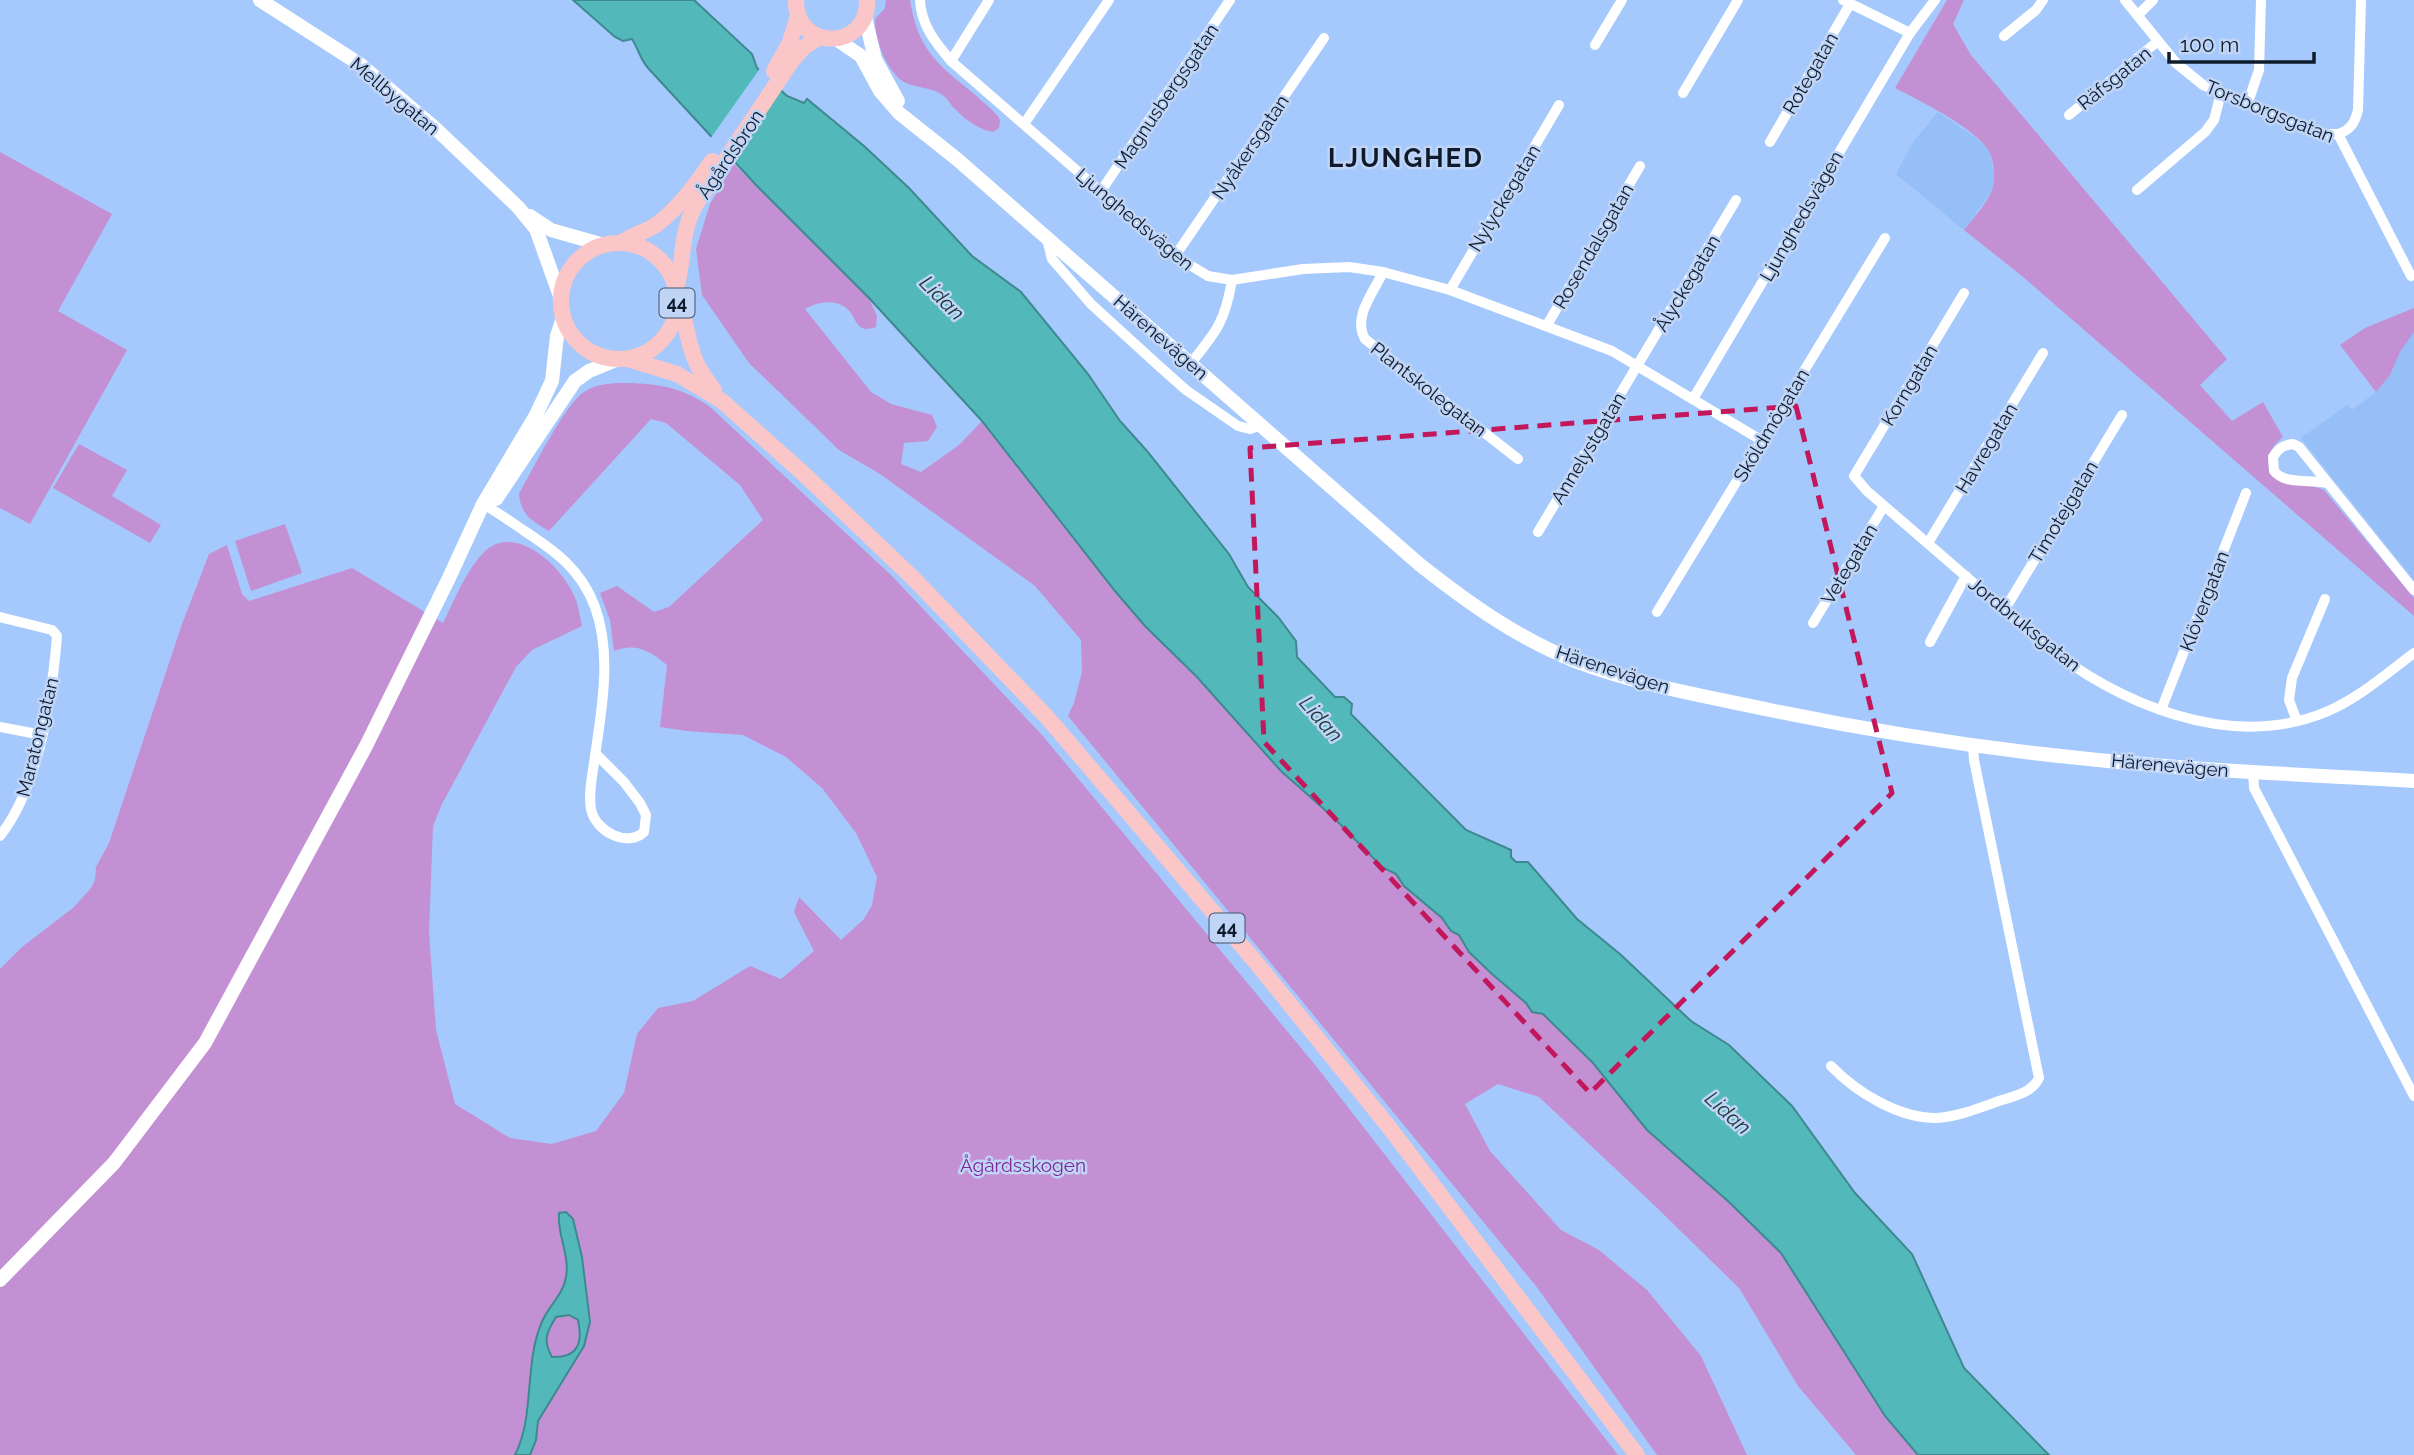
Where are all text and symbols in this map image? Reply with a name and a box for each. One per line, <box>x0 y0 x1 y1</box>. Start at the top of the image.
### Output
street label: Magnusbergsgatan <box>1109 19 1223 173</box>
scale bar <box>2169 21 2314 65</box>
street label: Rotegatan <box>1778 28 1842 118</box>
text: 100 m <box>2180 32 2239 57</box>
street label: Räfsgatan <box>2073 42 2155 114</box>
street label: Mellbygatan <box>346 52 444 140</box>
street label: Torsborgsgatan <box>2202 75 2338 147</box>
street label: Nyåkersgatan <box>1207 91 1293 203</box>
street label: Ågårdsbron <box>692 105 768 203</box>
street label: Nylyckegatan <box>1463 141 1545 255</box>
district label: LJUNGHED <box>1328 143 1484 173</box>
street label: Ljunghedsvägen <box>1755 147 1847 285</box>
street label: Ljunghedsvägen <box>1072 163 1198 275</box>
street label: Rosendalsgatan <box>1548 179 1638 313</box>
street label: Ålyckegatan <box>1650 231 1724 335</box>
water label: Lidan <box>915 270 970 325</box>
road number: 44 <box>660 288 694 318</box>
street label: Härenevägen <box>1109 290 1213 384</box>
street label: Plantskolegatan <box>1367 337 1491 441</box>
street label: Korngatan <box>1876 341 1942 429</box>
street label: Sköldmögatan <box>1729 364 1813 486</box>
street label: Annelystgatan <box>1546 388 1630 508</box>
street label: Havregatan <box>1950 399 2022 497</box>
street label: Timotejgatan <box>2024 457 2102 567</box>
street label: Vetegatan <box>1816 520 1882 608</box>
street label: Klövergatan <box>2175 548 2233 654</box>
street label: Jordbruksgatan <box>1965 572 2085 676</box>
street label: Härenevägen <box>1553 640 1673 698</box>
street label: Maratongatan <box>12 675 62 799</box>
water label: Lidan <box>1295 690 1348 747</box>
street label: Härenevägen <box>2110 749 2230 781</box>
road number: 44 <box>1210 914 1244 943</box>
water label: Lidan <box>1700 1086 1756 1140</box>
park label: Ågårdsskogen <box>960 1154 1086 1176</box>

